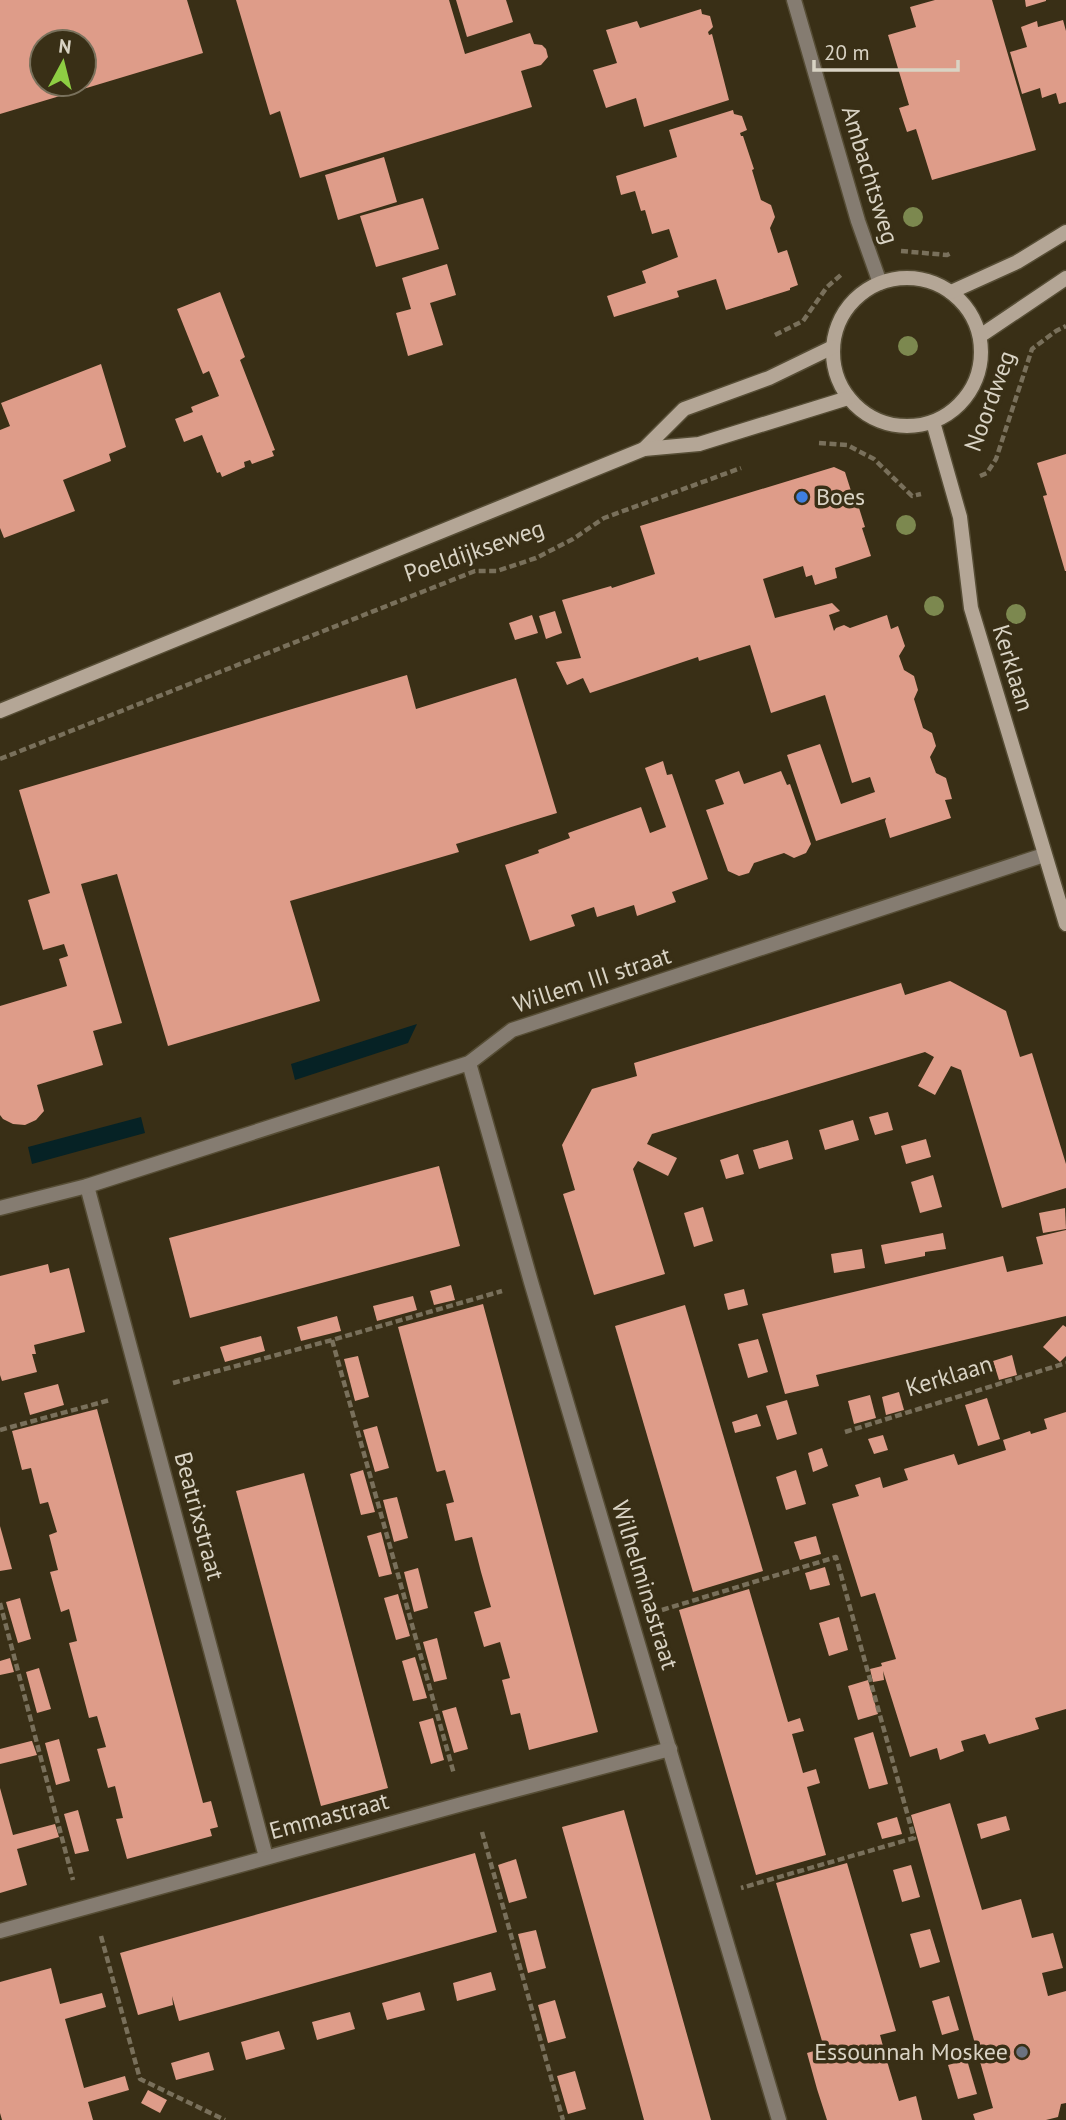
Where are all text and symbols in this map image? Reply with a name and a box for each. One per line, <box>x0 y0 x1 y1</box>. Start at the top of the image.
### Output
north arrow <box>28 28 98 98</box>
scale bar <box>814 28 958 72</box>
text: N <box>57 33 73 59</box>
text: 20 m <box>824 39 870 66</box>
street label: Ambachtsweg <box>835 102 906 248</box>
street label: Noordweg <box>957 346 1022 456</box>
place label: Boes <box>816 481 865 512</box>
marker: Boes <box>794 489 810 505</box>
street label: Poeldijkseweg <box>400 512 548 589</box>
street label: Kerklaan <box>986 621 1041 715</box>
street label: Willem III straat <box>509 939 675 1020</box>
street label: Kerklaan <box>902 1348 996 1403</box>
street label: Beatrixstraat <box>167 1448 231 1583</box>
street label: Wilhelminastraat <box>605 1497 686 1673</box>
street label: Emmastraat <box>266 1785 392 1846</box>
place label: Essounnah Moskee <box>814 2036 1008 2067</box>
marker: Essounnah Moskee <box>1014 2044 1030 2060</box>

